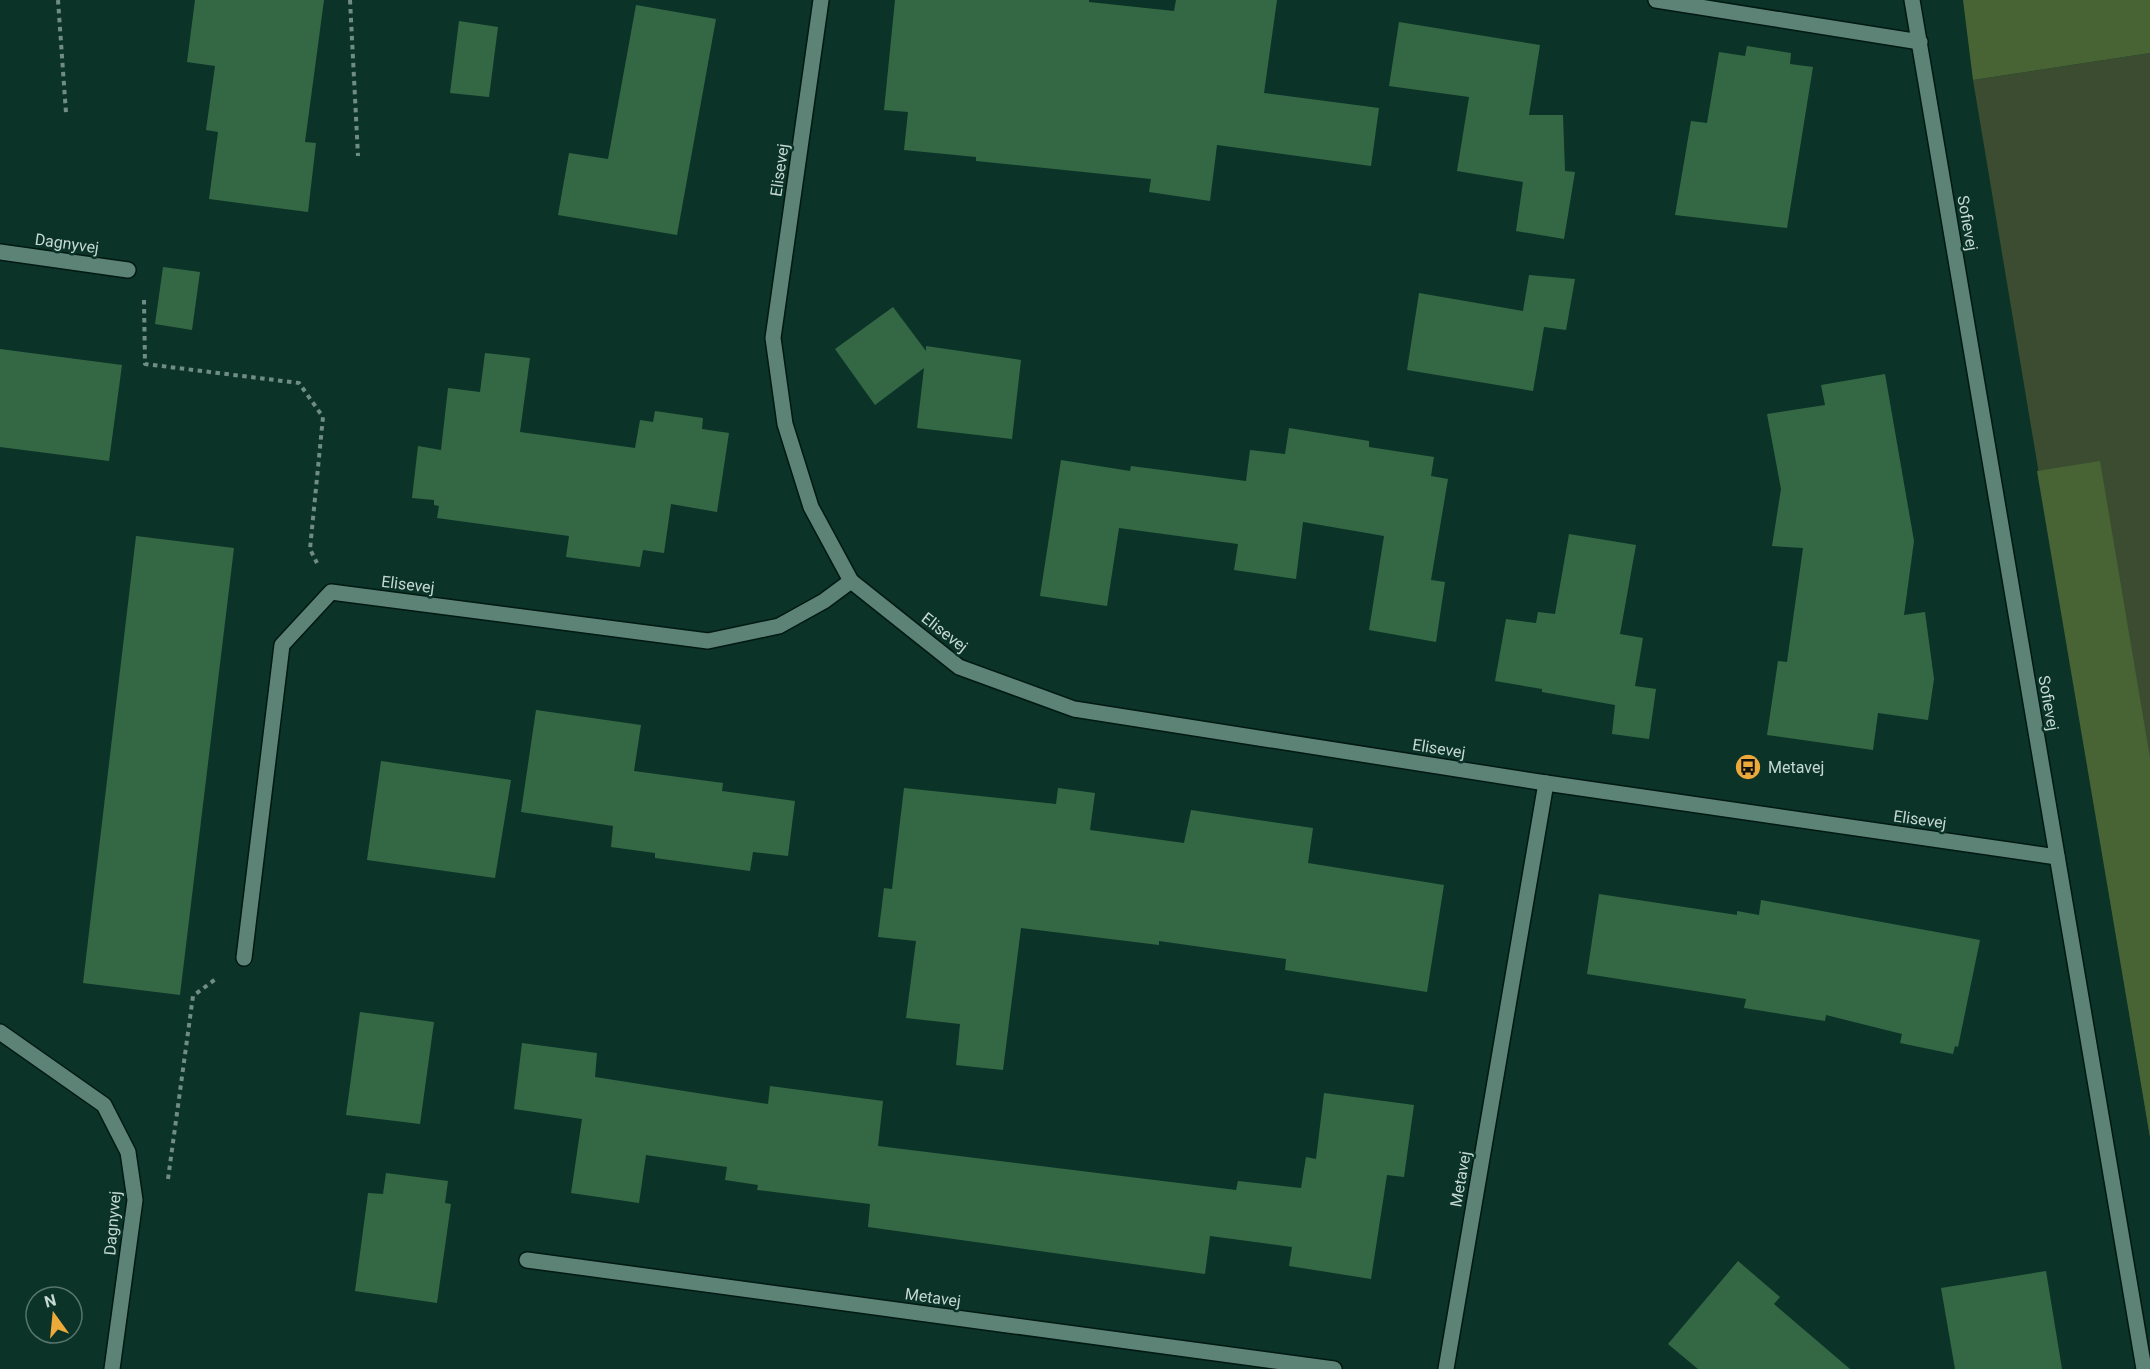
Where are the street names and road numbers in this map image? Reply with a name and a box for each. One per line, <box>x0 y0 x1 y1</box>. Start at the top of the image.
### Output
street label: Elisevej <box>766 142 793 198</box>
street label: Sofievej <box>1953 194 1982 252</box>
street label: Dagnyvej <box>34 230 100 257</box>
street label: Elisevej <box>380 572 436 597</box>
street label: Elisevej <box>918 608 972 656</box>
street label: Sofievej <box>2034 674 2063 732</box>
street label: Elisevej <box>1411 735 1467 762</box>
street label: Elisevej <box>1892 806 1948 833</box>
street label: Metavej <box>1446 1150 1475 1208</box>
street label: Dagnyvej <box>100 1190 125 1256</box>
street label: Metavej <box>904 1284 962 1311</box>

